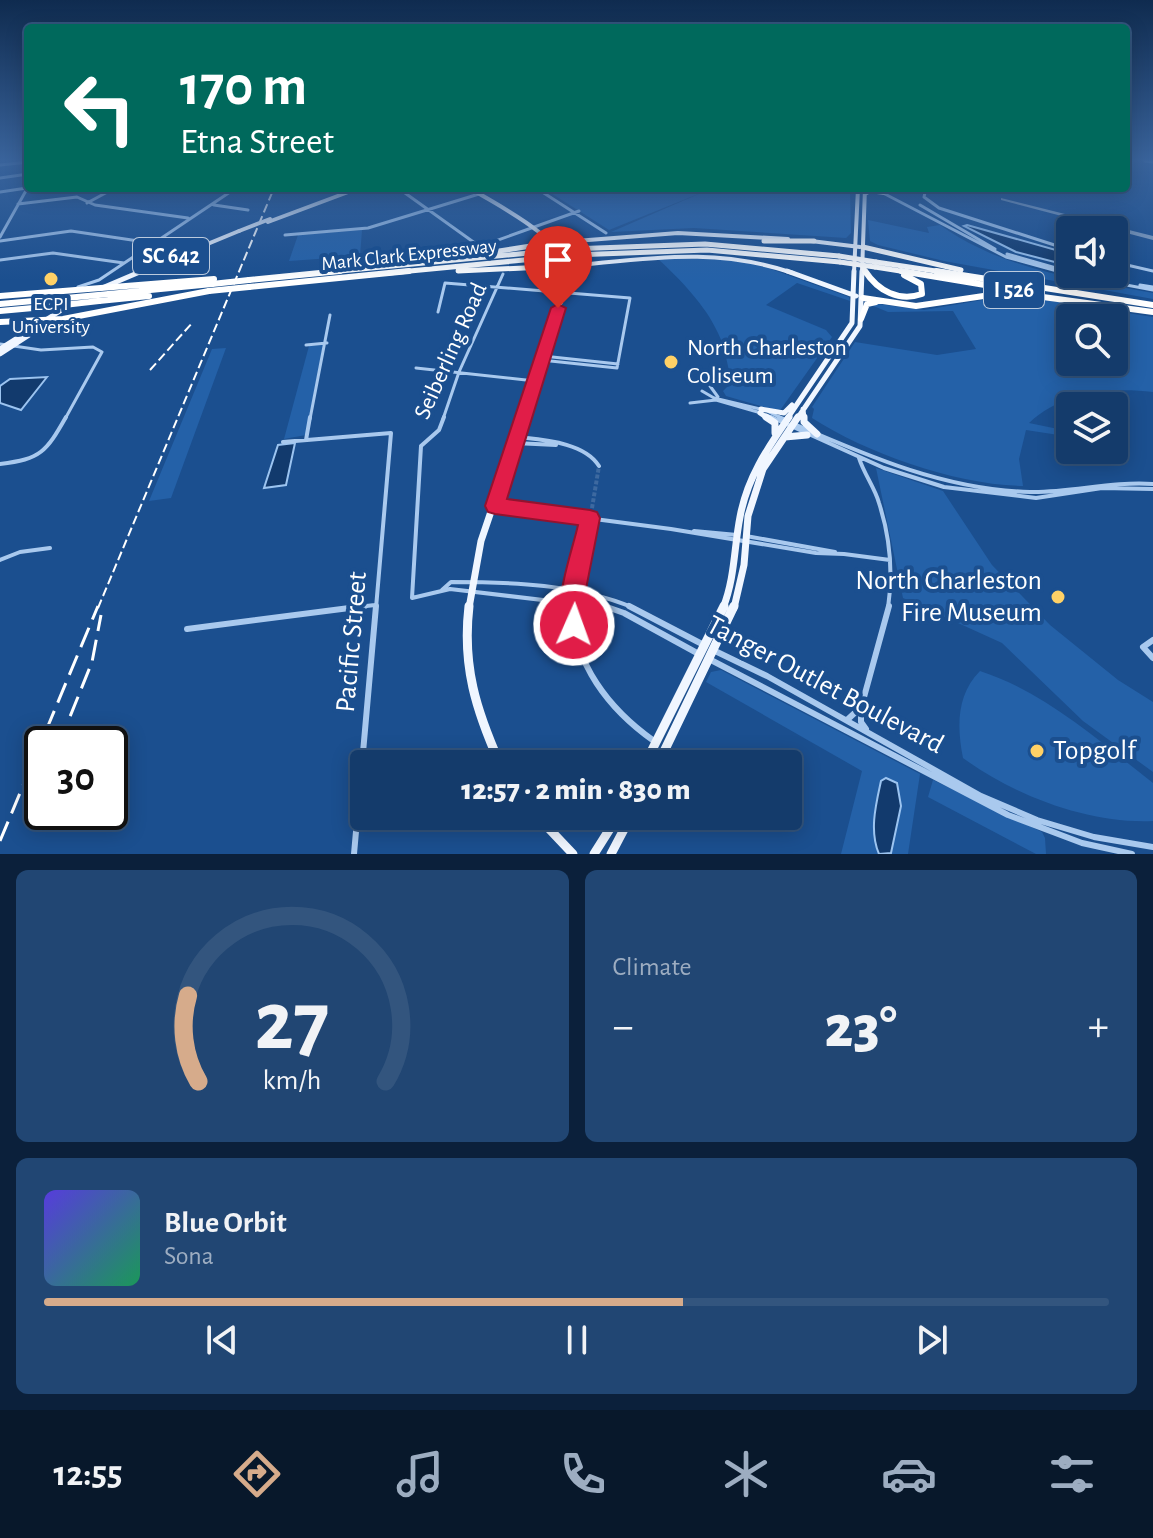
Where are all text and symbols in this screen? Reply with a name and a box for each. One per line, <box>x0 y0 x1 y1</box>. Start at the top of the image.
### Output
icon: left <box>48 56 152 160</box>
text: 170 m <box>180 59 307 115</box>
text: Etna Street <box>180 124 334 160</box>
map controls <box>1056 216 1128 464</box>
button: sound <box>1056 216 1128 288</box>
pin <box>524 226 592 308</box>
street label: Mark Clark Expressway <box>320 236 498 274</box>
road number: SC 642 <box>133 238 209 274</box>
icon: arrive <box>536 238 580 282</box>
marker: ECPI University <box>42 270 60 288</box>
road number: I 526 <box>984 272 1044 308</box>
street label: Seiberling Road <box>410 279 492 423</box>
place label: ECPI University <box>12 294 91 337</box>
button: search <box>1056 304 1128 376</box>
place label: North Charleston Coliseum <box>687 336 847 388</box>
marker: North Charleston Coliseum <box>662 353 680 371</box>
button: layers <box>1056 392 1128 464</box>
place label: North Charleston Fire Museum <box>855 567 1042 627</box>
street label: Pacific Street <box>332 570 372 714</box>
position arrow <box>532 583 616 667</box>
marker: North Charleston Fire Museum <box>1049 588 1067 606</box>
street label: Tanger Outlet Boulevard <box>702 611 948 759</box>
speed limit sign: 30 <box>24 726 128 830</box>
place label: Topgolf <box>1053 737 1137 765</box>
marker: Topgolf <box>1028 742 1046 760</box>
text: 12:57 · 2 min · 830 m <box>461 775 691 805</box>
text: Climate <box>613 954 691 980</box>
text: 27 <box>255 981 330 1065</box>
text: 23° <box>824 998 897 1058</box>
text: − <box>613 1005 634 1049</box>
text: + <box>1088 1005 1109 1049</box>
text: km/h <box>263 1066 322 1095</box>
text: Blue Orbit <box>164 1208 287 1238</box>
text: Sona <box>164 1243 214 1269</box>
icon: previous <box>200 1318 244 1362</box>
icon: pause <box>555 1318 599 1362</box>
icon: next <box>910 1318 954 1362</box>
icon: directions <box>229 1446 285 1502</box>
icon: music <box>392 1446 448 1502</box>
icon: phone <box>555 1446 611 1502</box>
icon: climate <box>718 1446 774 1502</box>
icon: car <box>881 1446 937 1502</box>
icon: filters <box>1044 1446 1100 1502</box>
text: 12:55 <box>53 1456 123 1492</box>

